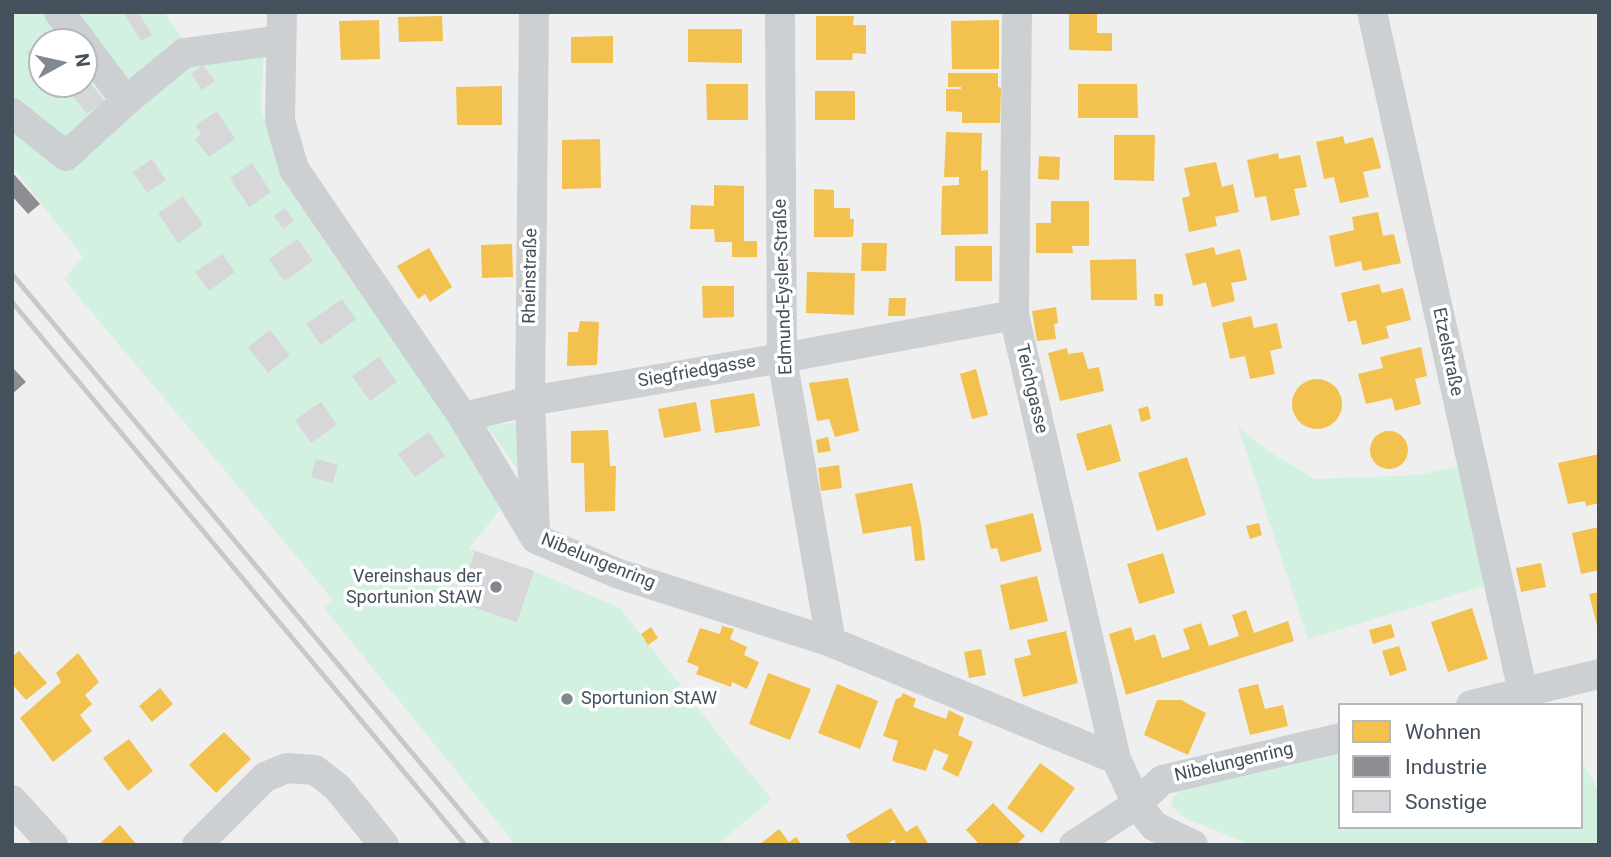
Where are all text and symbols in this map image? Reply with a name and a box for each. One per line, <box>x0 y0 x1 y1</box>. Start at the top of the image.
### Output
north arrow <box>28 28 98 98</box>
text: N <box>70 52 95 69</box>
street label: Edmund-Eysler-Straße <box>770 199 798 375</box>
street label: Rheinstraße <box>519 228 543 324</box>
street label: Etzelstraße <box>1427 306 1467 398</box>
street label: Teichgasse <box>1010 342 1052 436</box>
street label: Siegfriedgasse <box>636 351 758 393</box>
street label: Nibelungenring <box>538 529 658 595</box>
place label: Vereinshaus der Sportunion StAW <box>346 566 482 608</box>
marker: Vereinshaus der Sportunion StAW <box>488 579 504 595</box>
place label: Sportunion StAW <box>581 688 717 710</box>
marker: Sportunion StAW <box>559 691 575 707</box>
legend <box>1338 703 1583 829</box>
text: Wohnen <box>1405 720 1481 744</box>
street label: Nibelungenring <box>1173 739 1295 787</box>
text: Industrie <box>1405 755 1487 779</box>
text: Sonstige <box>1405 790 1487 814</box>

